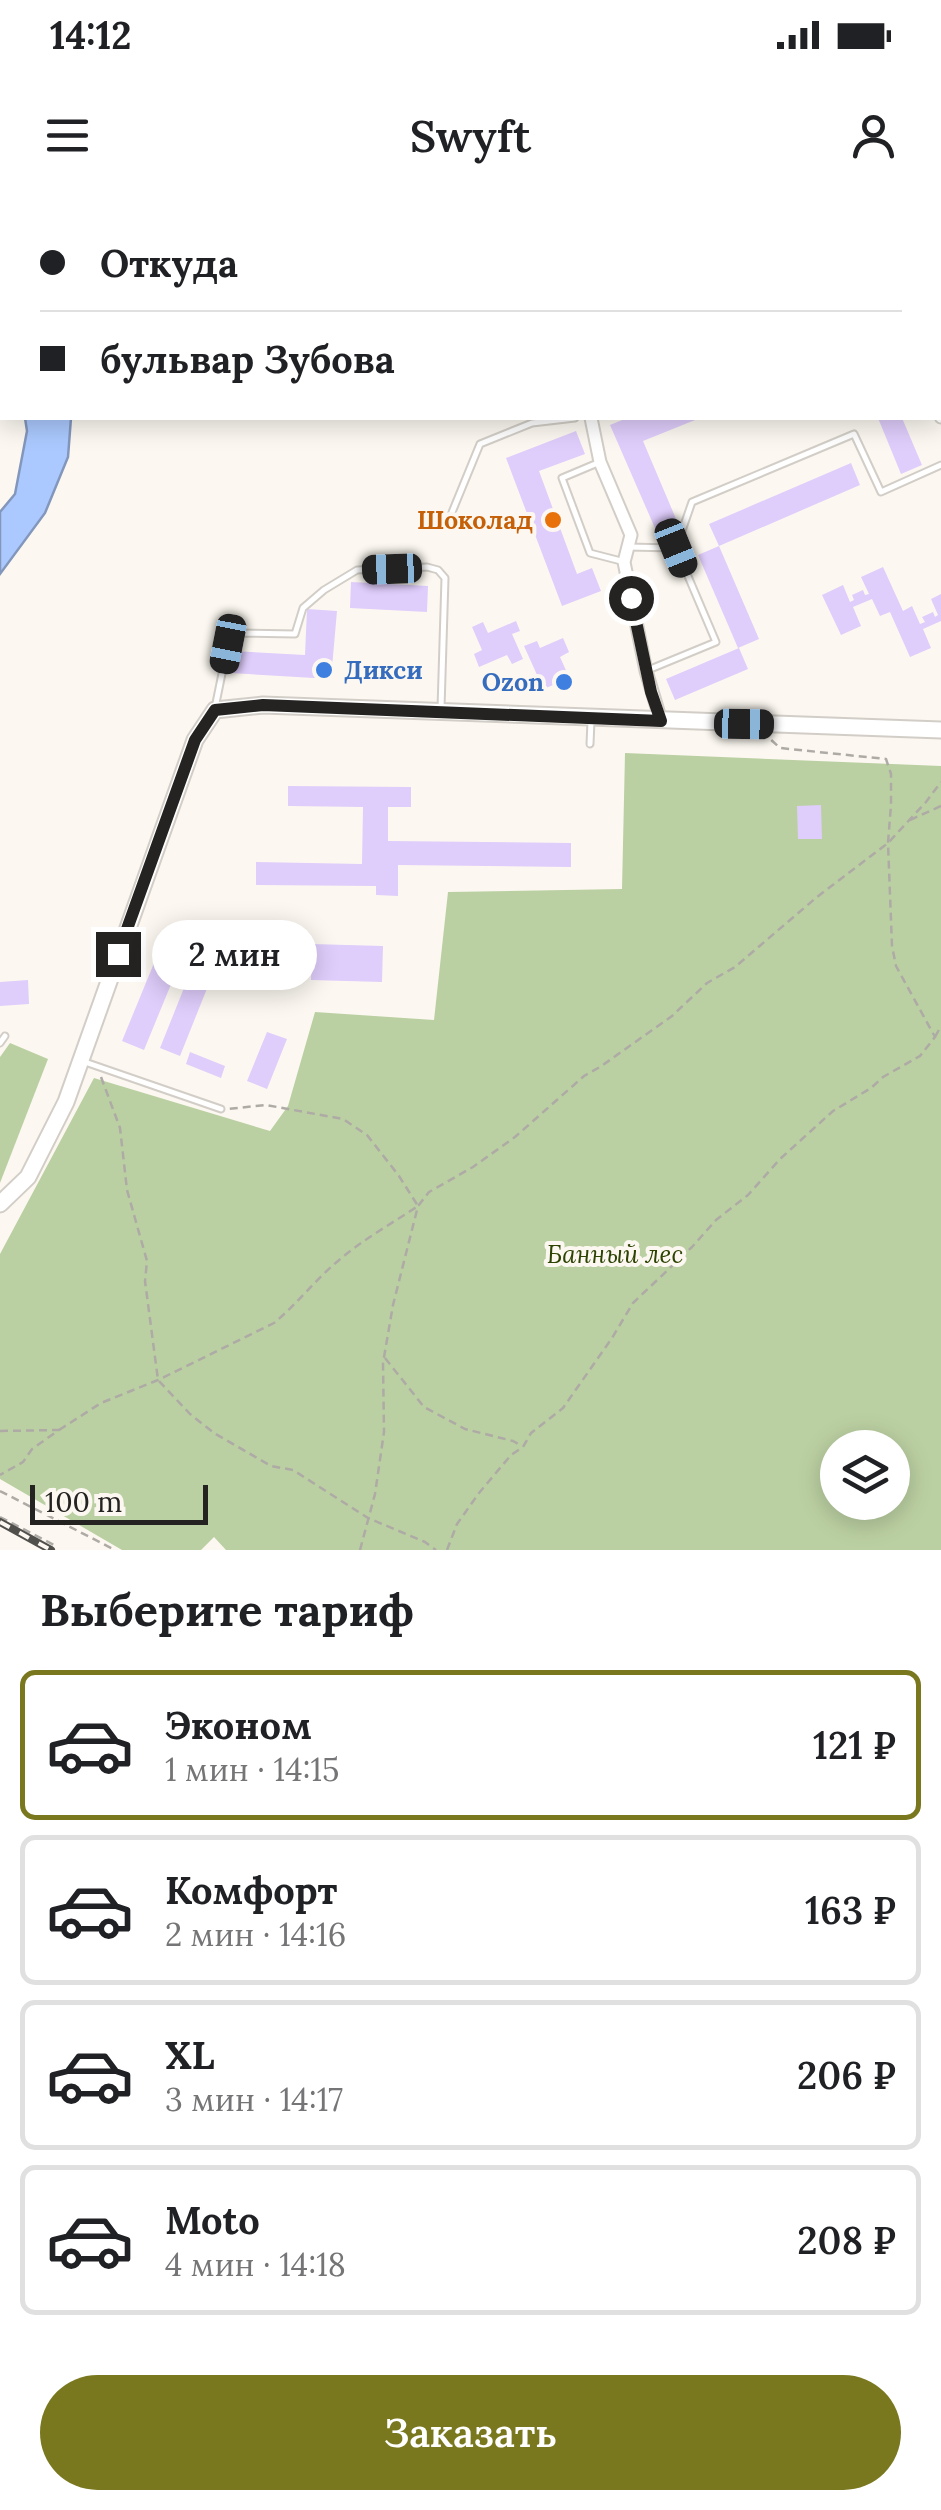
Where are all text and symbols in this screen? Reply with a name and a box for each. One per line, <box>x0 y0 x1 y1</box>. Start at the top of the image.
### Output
text: 14:12 <box>50 11 131 59</box>
text: Swyft <box>410 107 531 164</box>
icon: menu <box>40 108 95 163</box>
icon: person <box>846 108 901 163</box>
text: Откуда <box>100 239 238 287</box>
text: бульвар Зубова <box>100 335 395 383</box>
place label: Шоколад <box>417 504 533 536</box>
marker: Шоколад <box>542 509 564 531</box>
car <box>651 515 701 581</box>
car <box>361 553 423 585</box>
route start <box>609 576 654 621</box>
car <box>208 612 248 676</box>
place label: Дикси <box>344 654 423 686</box>
marker: Дикси <box>313 659 335 681</box>
place label: Ozon <box>482 666 544 698</box>
marker: Ozon <box>553 671 575 693</box>
car <box>714 708 774 740</box>
callout: 2 мин <box>153 919 318 989</box>
route end <box>96 932 141 977</box>
text: 2 мин <box>188 934 281 975</box>
park label: Банный лес <box>547 1238 683 1270</box>
map controls <box>820 1430 910 1520</box>
button: layers <box>820 1430 910 1520</box>
scale bar <box>30 1480 208 1524</box>
text: 100 m <box>45 1484 122 1520</box>
text: Выберите тариф <box>40 1581 414 1638</box>
icon: car <box>45 1700 135 1790</box>
text: Эконом <box>165 1701 312 1749</box>
text: 121 ₽ <box>813 1721 896 1769</box>
text: 1 мин · 14:15 <box>165 1749 340 1790</box>
icon: car <box>45 1865 135 1955</box>
text: Комфорт <box>165 1866 337 1914</box>
text: 163 ₽ <box>805 1886 896 1934</box>
text: 2 мин · 14:16 <box>165 1914 346 1955</box>
icon: car <box>45 2030 135 2120</box>
text: XL <box>165 2031 215 2079</box>
text: 206 ₽ <box>797 2051 896 2099</box>
text: 3 мин · 14:17 <box>165 2079 343 2120</box>
icon: car <box>45 2195 135 2285</box>
text: Moto <box>165 2196 260 2244</box>
text: 208 ₽ <box>797 2216 896 2264</box>
text: 4 мин · 14:18 <box>165 2244 346 2285</box>
button: Заказать <box>40 2375 901 2490</box>

